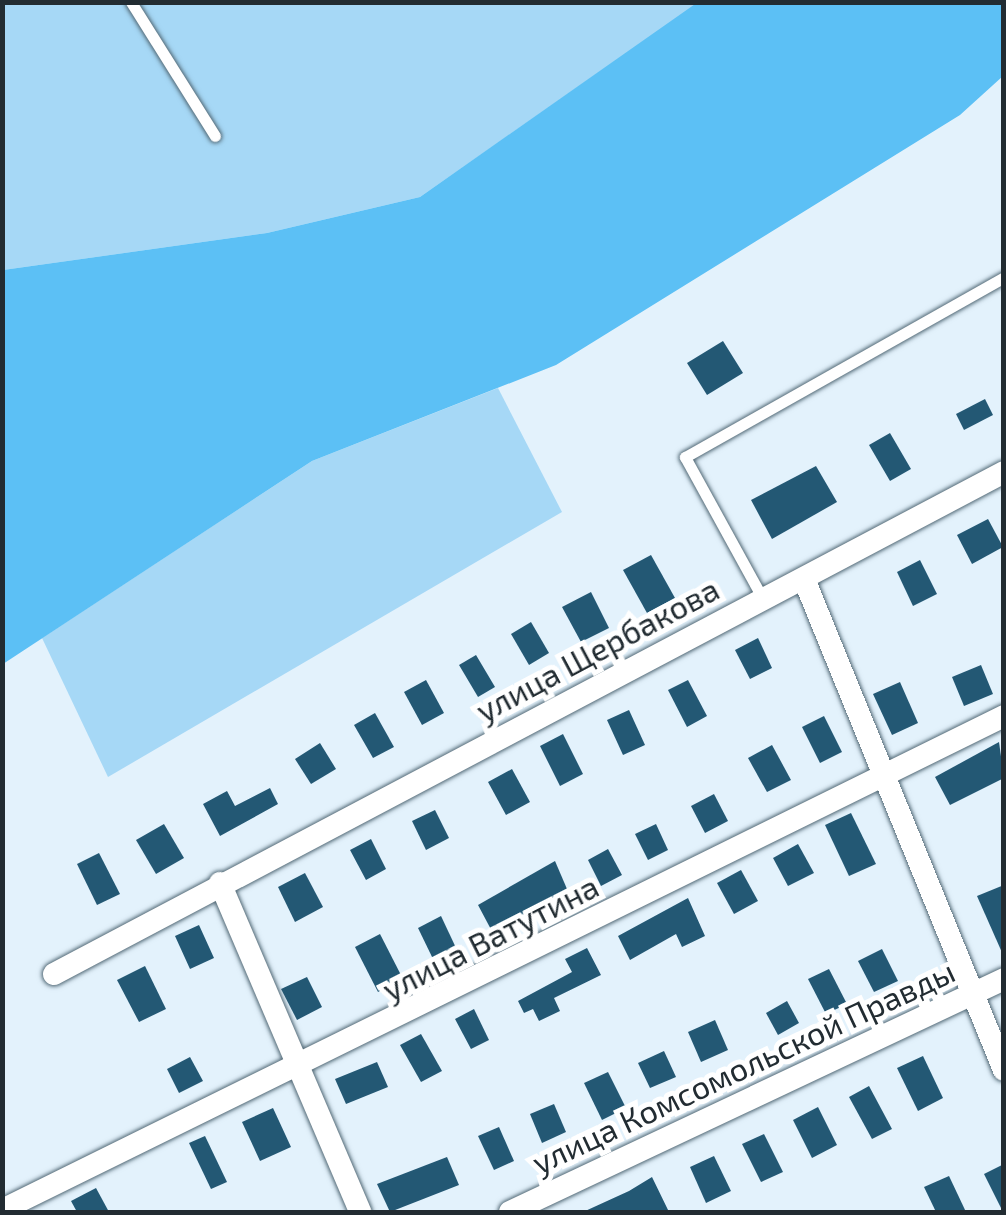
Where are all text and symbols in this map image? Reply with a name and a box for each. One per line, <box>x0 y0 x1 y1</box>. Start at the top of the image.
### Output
street label: улица Щербакова <box>469 569 725 729</box>
street label: улица Ватутина <box>375 866 605 1008</box>
street label: улица Комсомольской Правды <box>526 951 960 1181</box>

